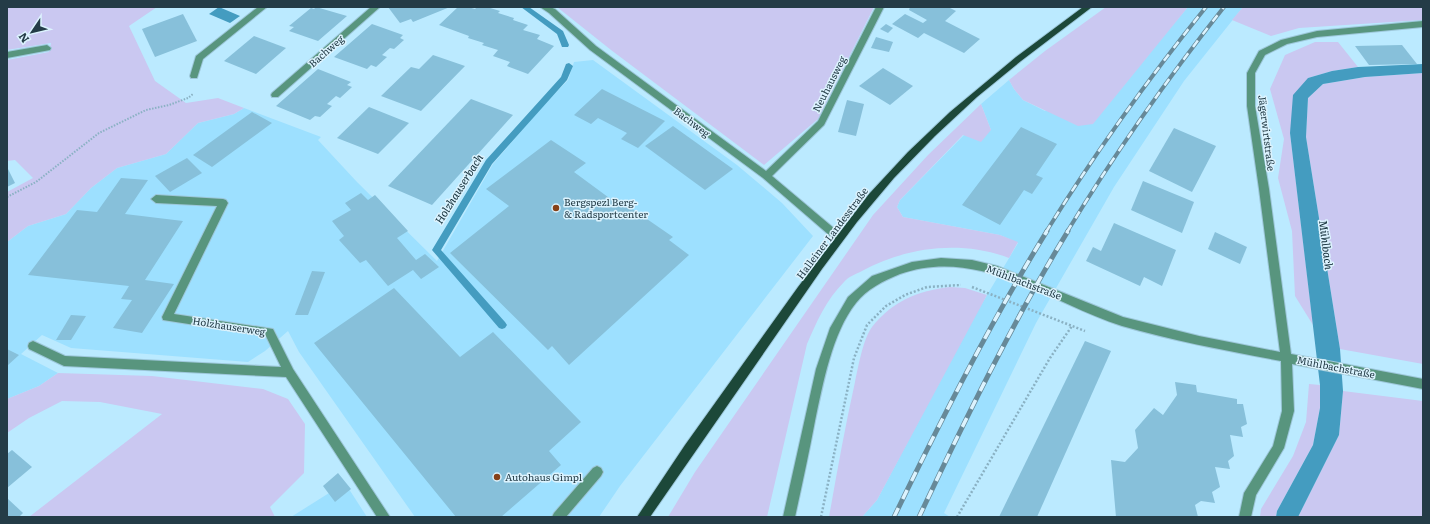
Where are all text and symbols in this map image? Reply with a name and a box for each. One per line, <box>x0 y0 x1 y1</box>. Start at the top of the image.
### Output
north arrow <box>12 12 52 52</box>
text: N <box>14 30 32 47</box>
street label: Bachweg <box>305 31 347 70</box>
street label: Neuhausweg <box>808 53 849 114</box>
street label: Jägerwirtstraße <box>1255 94 1280 172</box>
street label: Bachweg <box>671 103 714 141</box>
water label: Holzhauserbach <box>430 150 486 227</box>
street label: Halleiner Landesstraße <box>792 184 871 282</box>
place label: Bergspezl Berg- & Radsportcenter <box>564 194 648 221</box>
marker: Bergspezl Berg- & Radsportcenter <box>551 203 561 213</box>
water label: Mühlbach <box>1316 219 1338 271</box>
street label: Mühlbachstraße <box>985 260 1064 303</box>
street label: Holzhauserweg <box>191 312 267 339</box>
street label: Mühlbachstraße <box>1296 352 1376 381</box>
place label: Autohaus Gimpl <box>505 469 583 484</box>
marker: Autohaus Gimpl <box>492 472 502 482</box>

